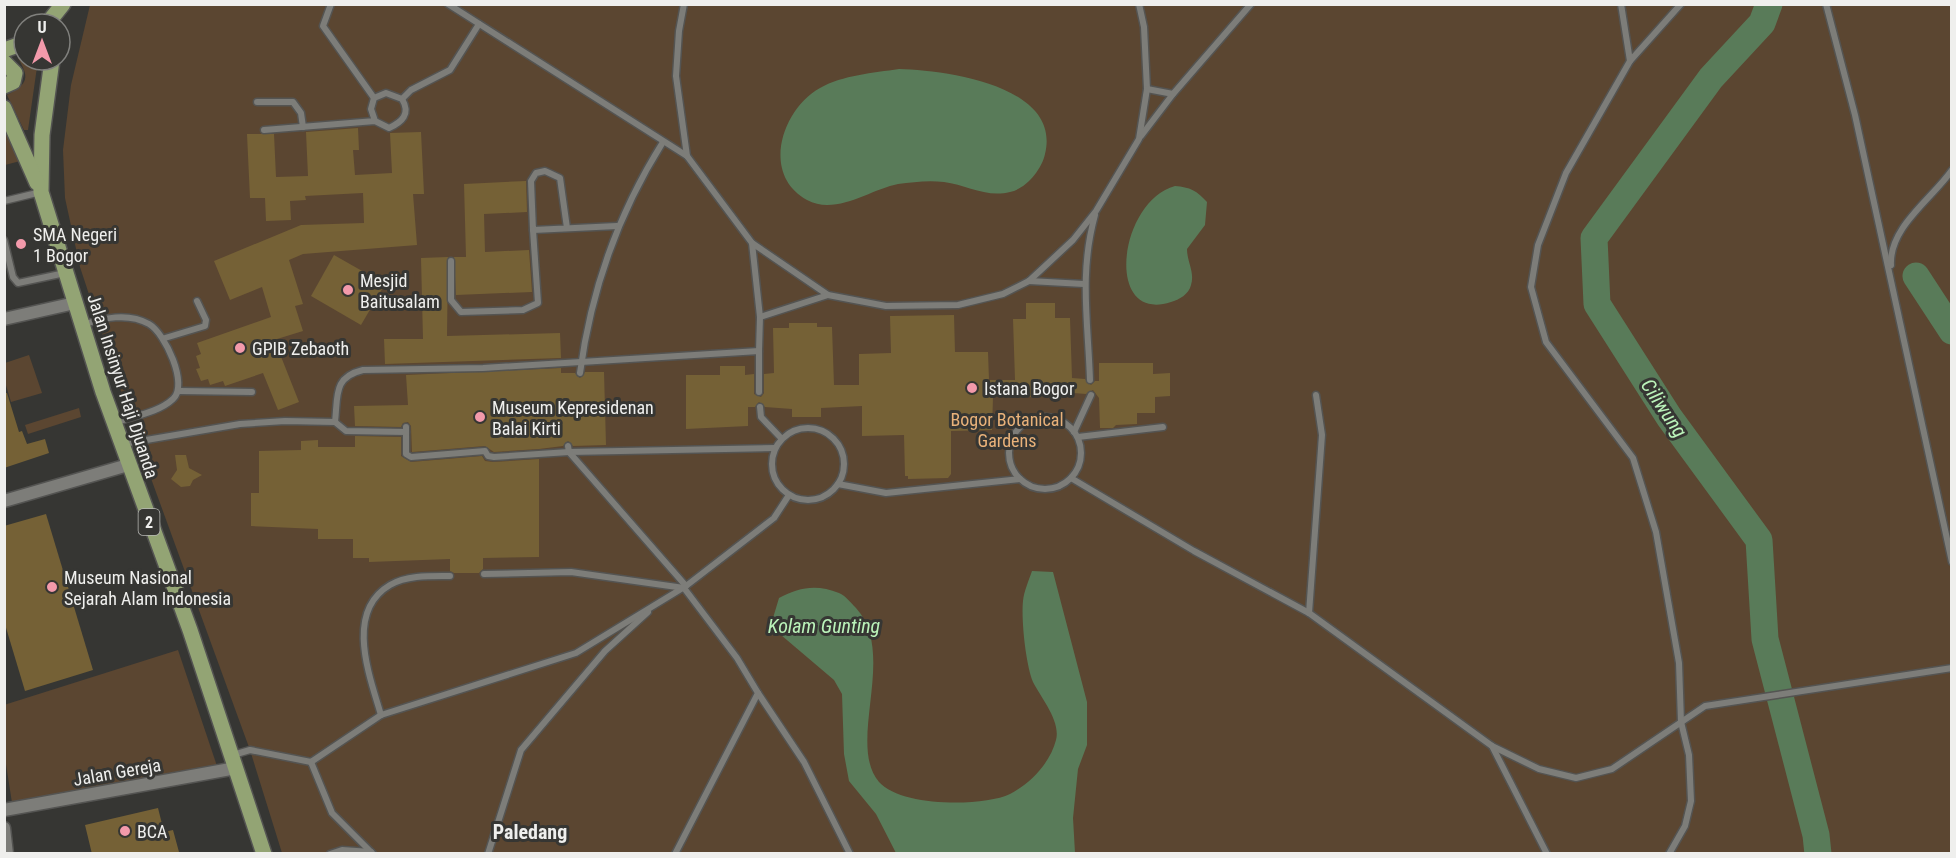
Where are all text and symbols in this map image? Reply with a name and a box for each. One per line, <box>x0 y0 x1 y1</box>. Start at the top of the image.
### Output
north arrow <box>12 12 72 72</box>
text: U <box>37 18 47 37</box>
place label: SMA Negeri 1 Bogor <box>33 224 117 266</box>
marker: SMA Negeri 1 Bogor <box>14 237 28 251</box>
place label: Mesjid Baitusalam <box>360 270 440 312</box>
marker: Mesjid Baitusalam <box>341 283 355 297</box>
street label: Jalan Insinyur Haji Djuanda <box>83 291 163 481</box>
place label: GPIB Zebaoth <box>252 338 349 359</box>
marker: GPIB Zebaoth <box>233 341 247 355</box>
water label: Ciliwung <box>1636 374 1692 442</box>
place label: Istana Bogor <box>984 378 1075 399</box>
marker: Istana Bogor <box>965 381 979 395</box>
place label: Museum Kepresidenan Balai Kirti <box>492 397 654 439</box>
park label: Bogor Botanical Gardens <box>950 409 1064 451</box>
marker: Museum Kepresidenan Balai Kirti <box>473 410 487 424</box>
road number: 2 <box>138 509 160 535</box>
place label: Museum Nasional Sejarah Alam Indonesia <box>64 567 231 609</box>
marker: Museum Nasional Sejarah Alam Indonesia <box>45 580 59 594</box>
water label: Kolam Gunting <box>768 614 881 638</box>
street label: Jalan Gereja <box>72 754 162 790</box>
district label: Paledang <box>493 820 567 844</box>
place label: BCA <box>137 821 168 842</box>
marker: BCA <box>118 824 132 838</box>

